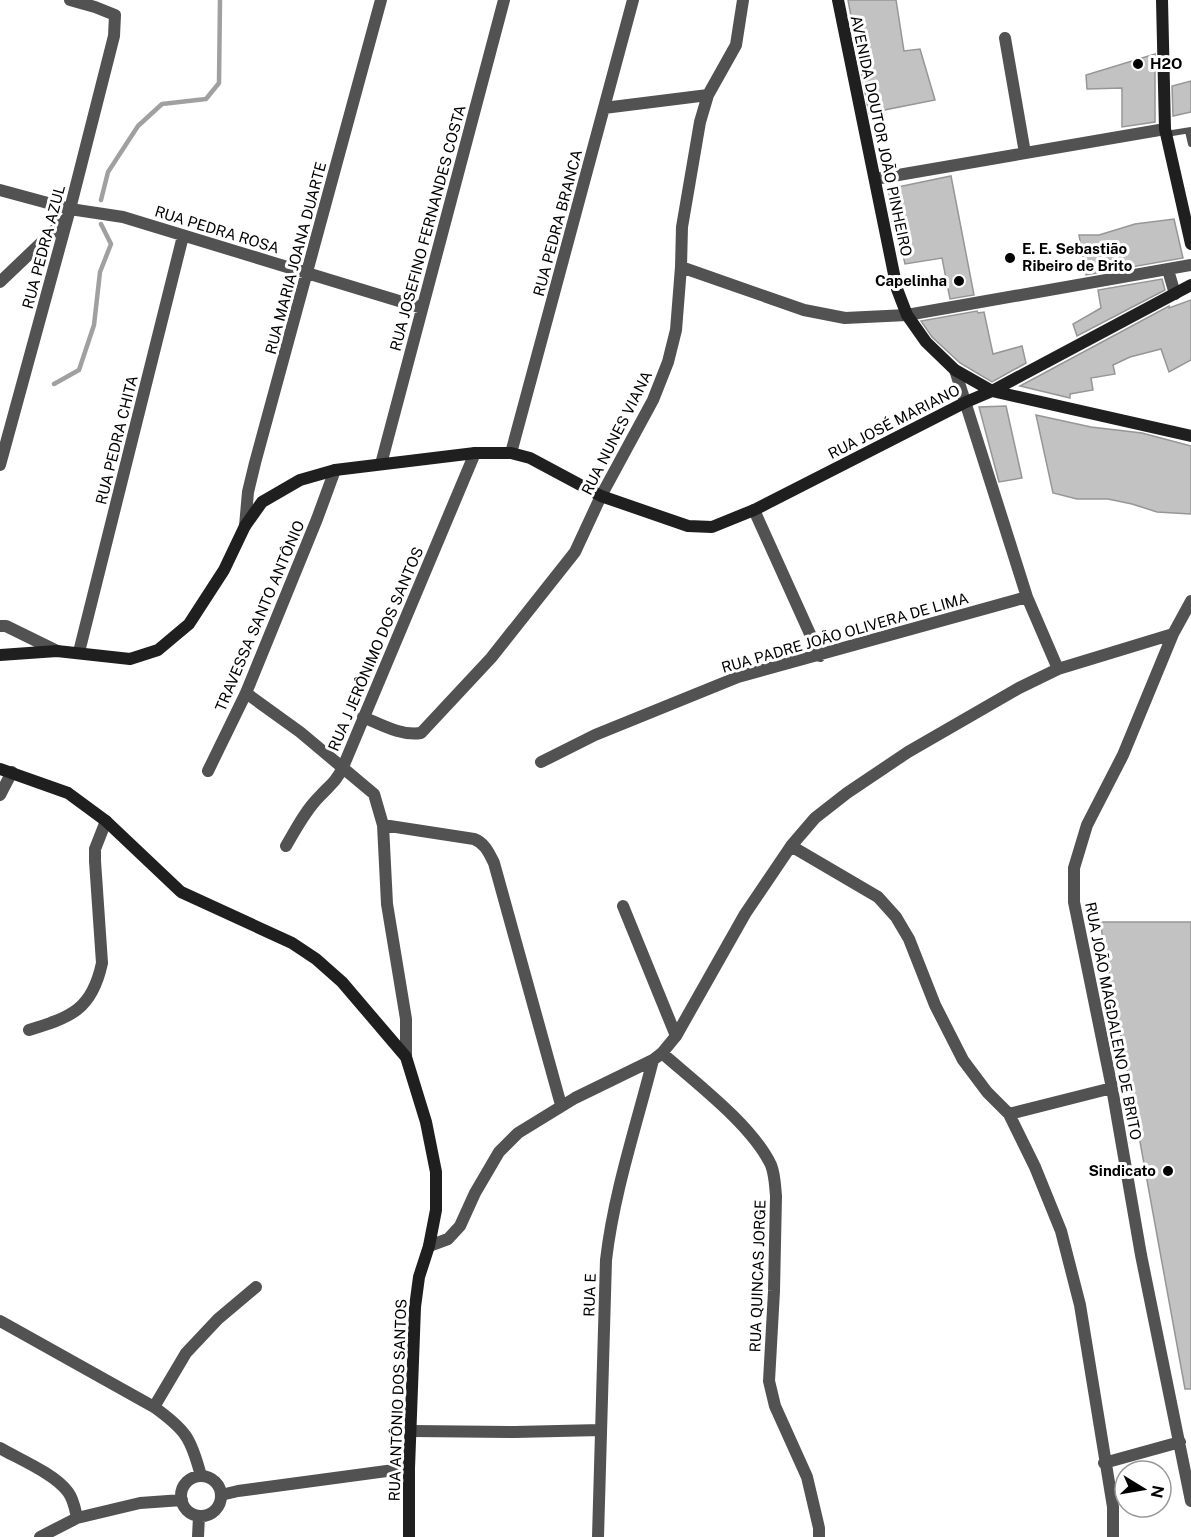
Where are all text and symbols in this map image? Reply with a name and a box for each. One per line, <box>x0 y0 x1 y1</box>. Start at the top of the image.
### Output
street label: AVENIDA DOUTOR JOÃO PINHEIRO <box>848 14 915 258</box>
place label: H2O <box>1150 55 1182 72</box>
marker: H2O <box>1131 57 1145 71</box>
street label: RUA JOSEFINO FERNANDES COSTA <box>386 103 469 353</box>
street label: RUA PEDRA BRANCA <box>530 147 585 298</box>
street label: RUA MARIA JOANA DUARTE <box>262 160 329 356</box>
street label: RUA PEDRA AZUL <box>19 183 68 311</box>
street label: RUA PEDRA ROSA <box>153 202 282 257</box>
place label: E. E. Sebastião Ribeiro de Brito <box>1022 240 1133 274</box>
marker: E. E. Sebastião Ribeiro de Brito <box>1003 251 1017 265</box>
place label: Capelinha <box>875 272 947 289</box>
marker: Capelinha <box>952 274 966 288</box>
street label: RUA NUNES VIANA <box>578 368 655 498</box>
street label: RUA PEDRA CHITA <box>92 373 141 506</box>
street label: RUA JOSÉ MARIANO <box>825 381 962 462</box>
street label: TRAVESSA SANTO ANTÔNIO <box>212 518 307 714</box>
street label: RUA J JERÔNIMO DOS SANTOS <box>325 544 426 753</box>
street label: RUA PADRE JOÃO OLIVERA DE LIMA <box>719 589 971 676</box>
street label: RUA JOÃO MAGDALENO DE BRITO <box>1082 900 1145 1141</box>
place label: Sindicato <box>1088 1162 1156 1179</box>
marker: Sindicato <box>1161 1164 1175 1178</box>
street label: RUA QUINCAS JORGE <box>746 1199 769 1353</box>
street label: RUA E <box>580 1273 599 1317</box>
street label: RUA ANTÔNIO DOS SANTOS <box>385 1298 410 1502</box>
north arrow <box>1113 1459 1173 1519</box>
text: N <box>1147 1484 1168 1500</box>

